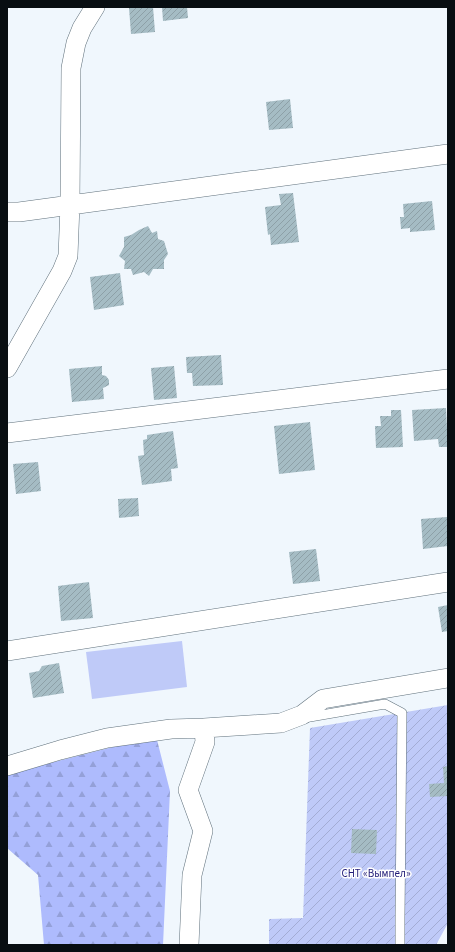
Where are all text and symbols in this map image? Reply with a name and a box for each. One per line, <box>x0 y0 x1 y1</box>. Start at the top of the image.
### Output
park label: СНТ «Вымпел» <box>341 866 411 881</box>

